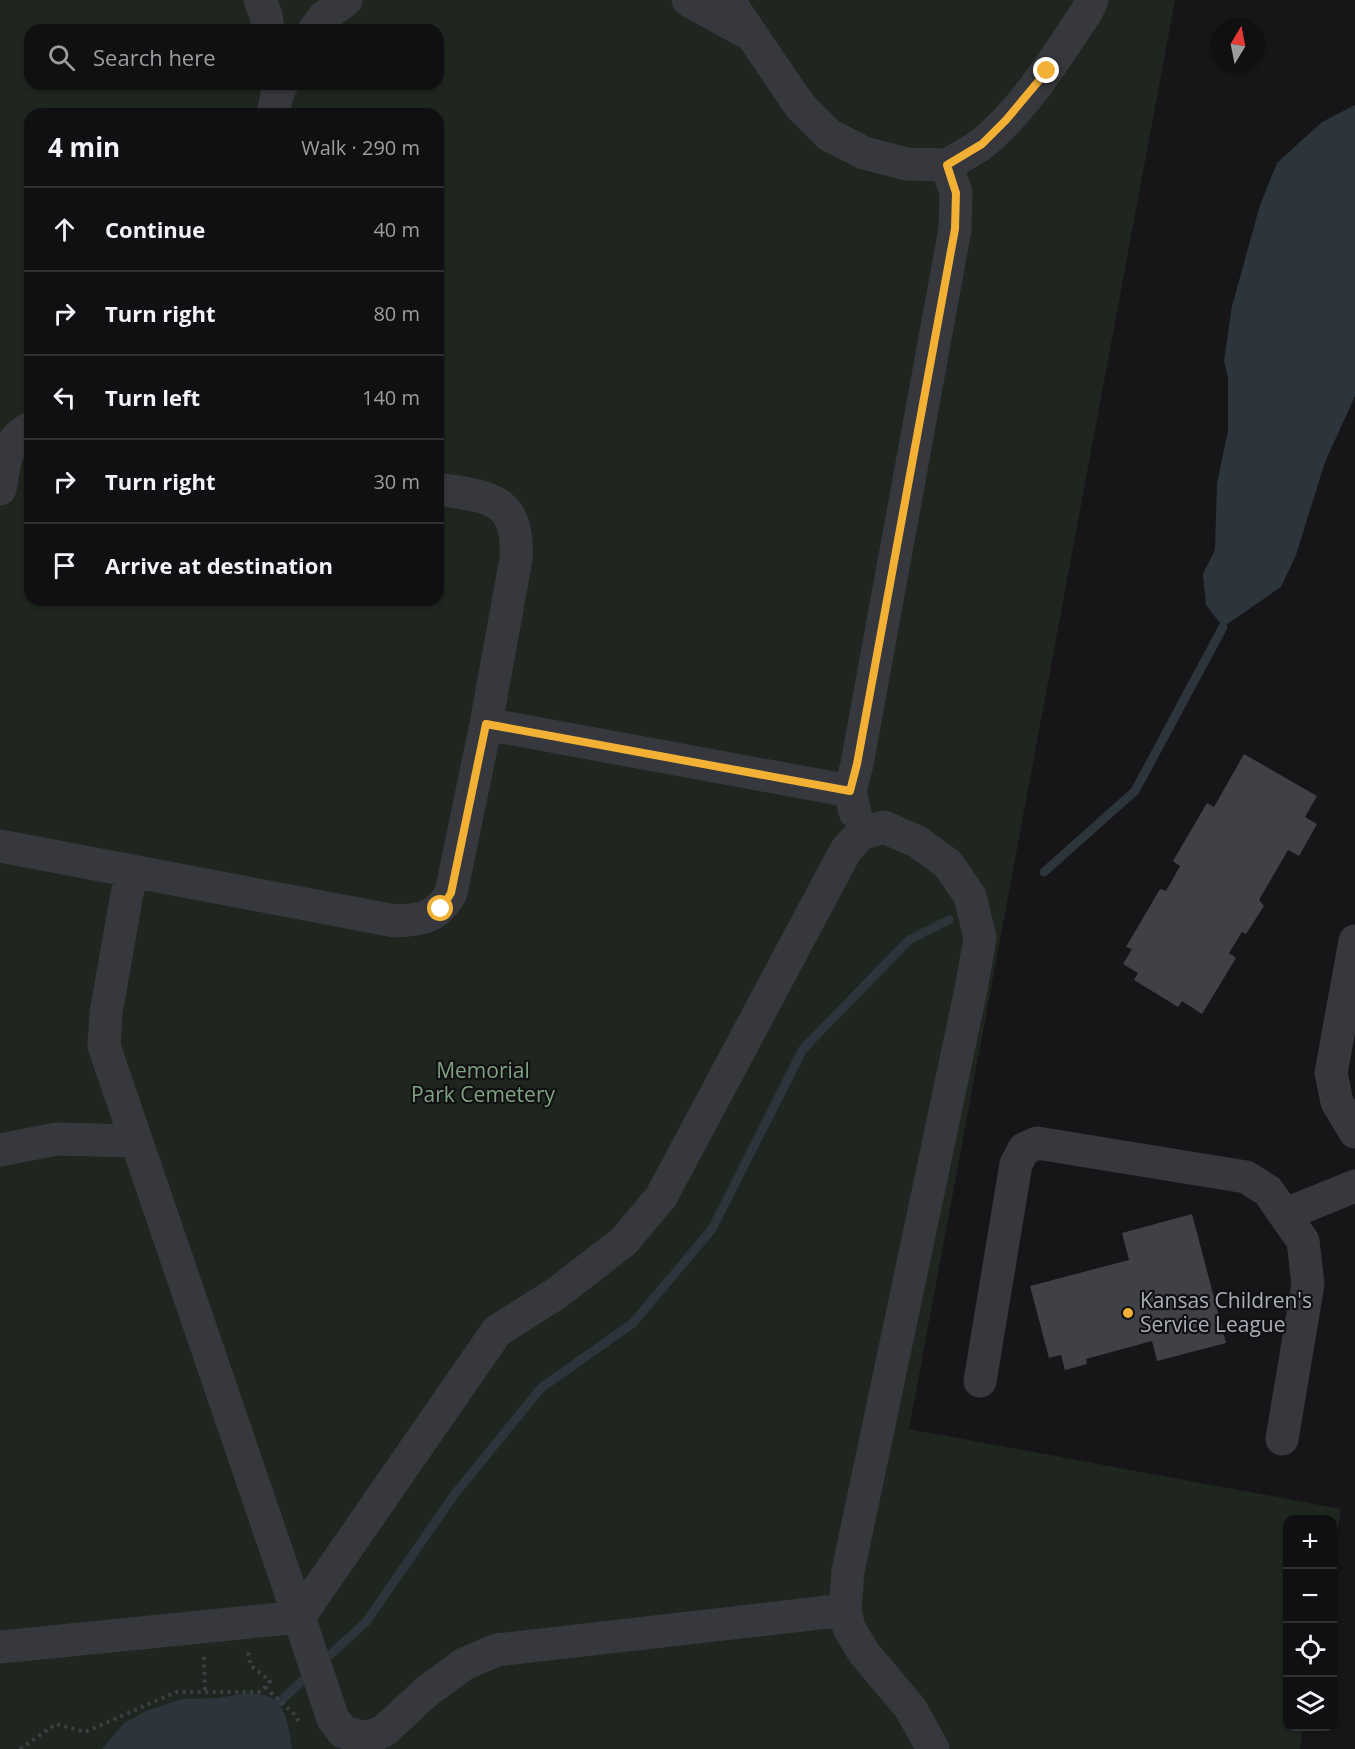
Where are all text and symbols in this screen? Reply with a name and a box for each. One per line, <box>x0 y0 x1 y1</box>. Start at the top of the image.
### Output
north arrow <box>1211 18 1265 72</box>
search box <box>24 24 444 90</box>
icon: search <box>45 41 78 74</box>
text: Search here <box>93 42 216 72</box>
route end <box>1033 57 1059 83</box>
text: 4 min <box>48 129 120 165</box>
text: Walk · 290 m <box>301 134 420 161</box>
icon: ahead <box>48 213 81 246</box>
text: Continue <box>105 214 205 244</box>
text: 40 m <box>373 216 420 243</box>
icon: right <box>48 297 81 330</box>
text: Turn right <box>105 298 216 328</box>
text: 80 m <box>373 300 420 327</box>
icon: left <box>48 381 81 414</box>
text: Turn left <box>105 382 200 412</box>
text: 140 m <box>362 384 420 411</box>
icon: right <box>48 465 81 498</box>
text: Turn right <box>105 466 216 496</box>
text: 30 m <box>373 468 420 495</box>
icon: arrive <box>48 549 81 582</box>
text: Arrive at destination <box>105 550 333 580</box>
route start <box>427 895 453 921</box>
park label: Memorial Park Cemetery <box>411 1056 555 1108</box>
place label: Kansas Children's Service League <box>1140 1286 1312 1338</box>
marker: Kansas Children's Service League <box>1121 1306 1135 1320</box>
map controls <box>1283 1515 1337 1731</box>
button: + <box>1283 1515 1337 1569</box>
button: − <box>1283 1569 1337 1623</box>
button: locate <box>1283 1623 1337 1677</box>
button: layers <box>1283 1677 1337 1731</box>

